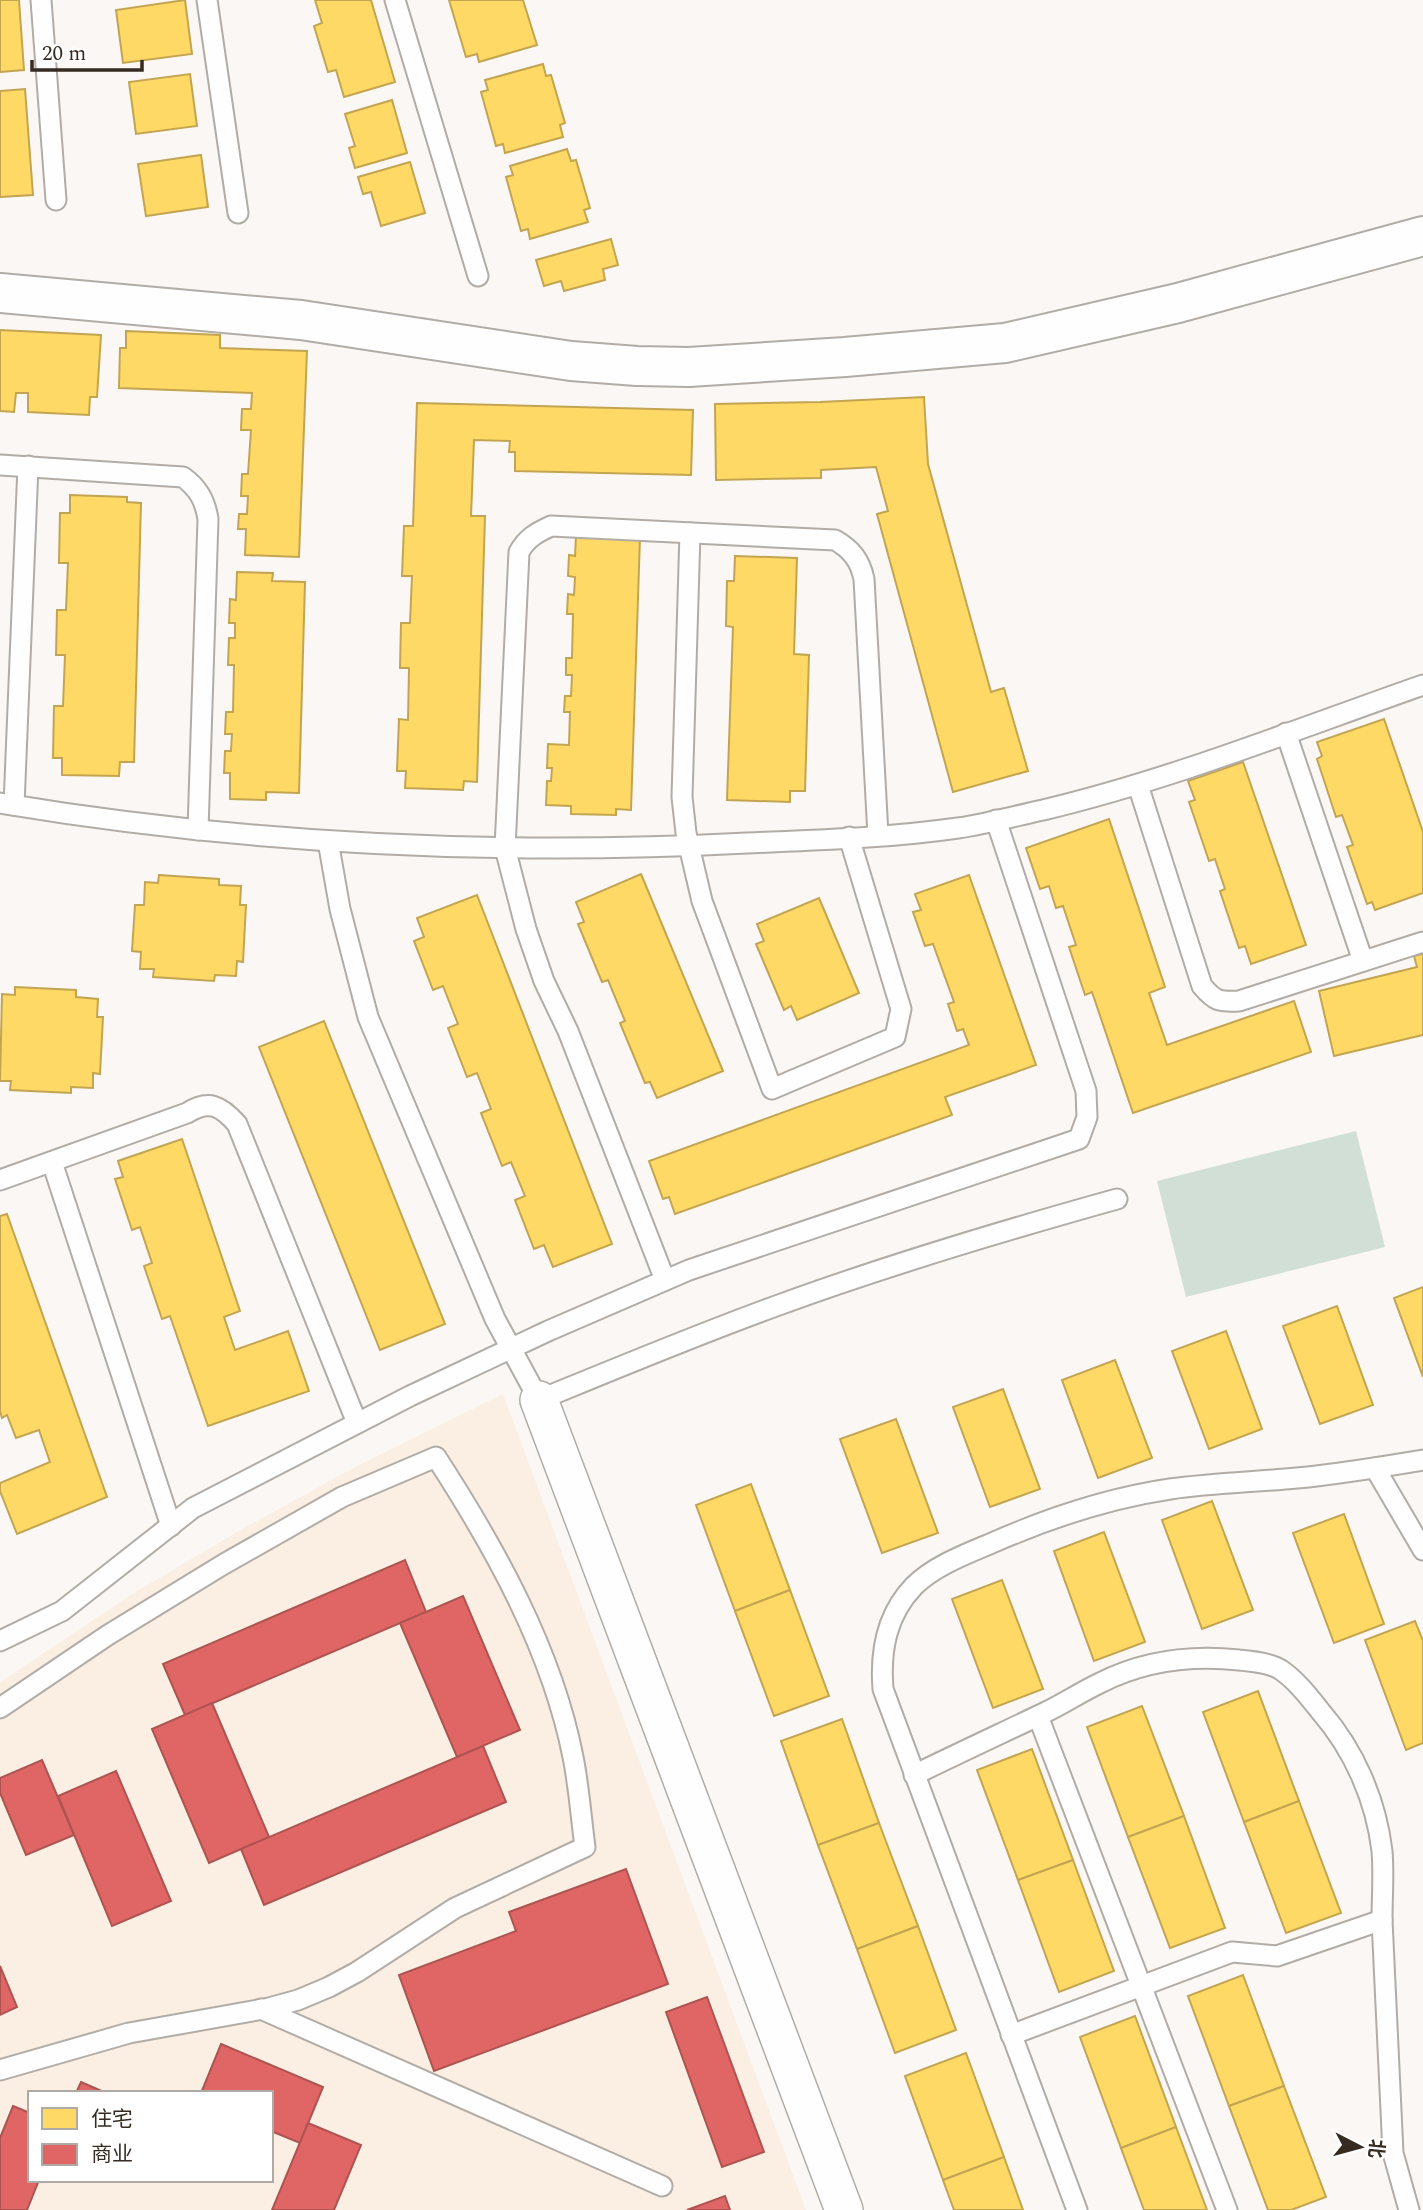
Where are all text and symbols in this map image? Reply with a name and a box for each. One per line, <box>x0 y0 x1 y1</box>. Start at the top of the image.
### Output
scale bar <box>32 28 142 72</box>
text: 20 m <box>42 38 86 70</box>
legend <box>28 2091 273 2182</box>
text: 住宅 <box>91 2104 133 2136</box>
north arrow <box>1325 2112 1395 2182</box>
text: 北 <box>1360 2138 1391 2160</box>
text: 商业 <box>91 2139 133 2171</box>

